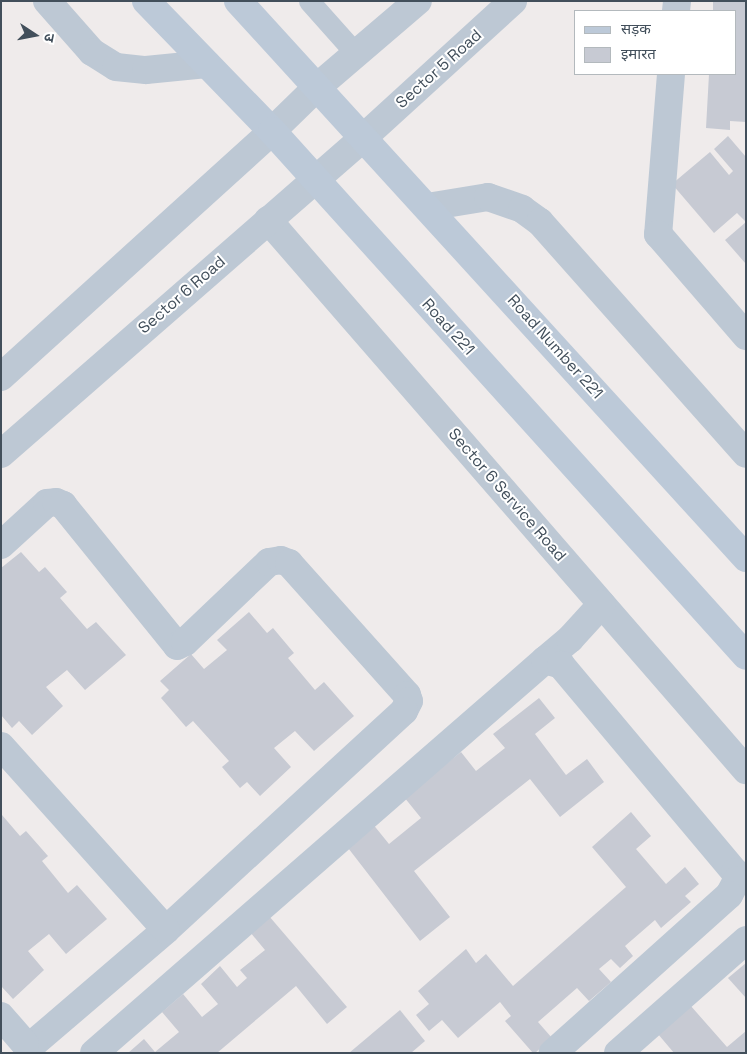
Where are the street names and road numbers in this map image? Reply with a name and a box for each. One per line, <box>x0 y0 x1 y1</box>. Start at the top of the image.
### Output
street label: Sector 5 Road <box>392 26 486 112</box>
street label: Sector 6 Road <box>135 252 229 338</box>
street label: Road Number 221 <box>503 291 607 403</box>
street label: Road 221 <box>418 295 478 359</box>
street label: Sector 6 Service Road <box>444 425 570 565</box>

